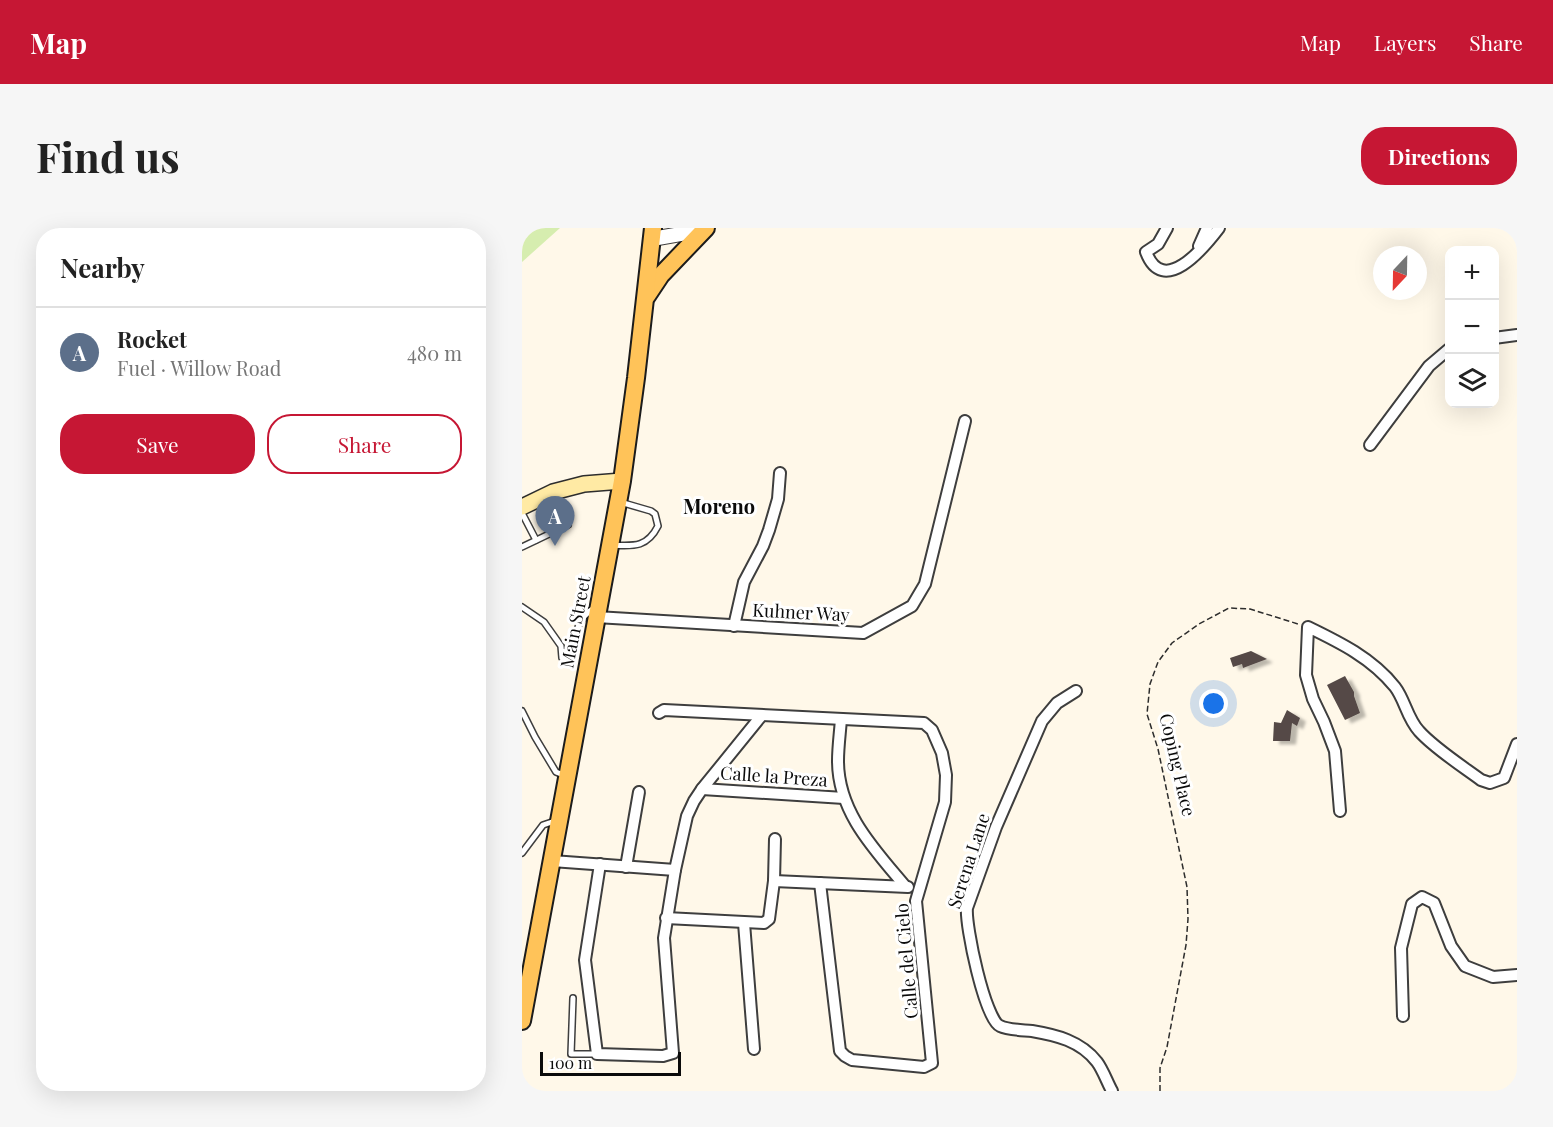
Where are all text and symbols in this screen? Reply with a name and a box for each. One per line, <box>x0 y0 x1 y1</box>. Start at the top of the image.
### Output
text: Map <box>30 24 87 61</box>
text: Map <box>1300 28 1341 56</box>
text: Layers <box>1374 28 1436 56</box>
text: Share <box>1469 28 1523 56</box>
button: Directions <box>1361 127 1517 185</box>
text: Find us <box>36 128 180 184</box>
north arrow <box>1373 246 1427 300</box>
map controls <box>1445 246 1499 408</box>
button: + <box>1445 246 1499 300</box>
text: Nearby <box>60 250 145 285</box>
button: − <box>1445 300 1499 354</box>
text: Rocket <box>117 324 187 354</box>
text: A <box>73 339 86 366</box>
text: 480 m <box>407 339 462 366</box>
text: Fuel · Willow Road <box>117 354 281 381</box>
button: layers <box>1445 354 1499 408</box>
button: Save <box>60 414 255 474</box>
button: Share <box>267 414 462 474</box>
district label: Moreno <box>683 492 755 519</box>
pin: A <box>536 496 574 546</box>
street label: Main Street <box>554 573 596 670</box>
street label: Kuhner Way <box>752 597 850 627</box>
your location <box>1199 689 1228 718</box>
street label: Coping Place <box>1154 711 1201 819</box>
street label: Calle la Preza <box>720 760 829 792</box>
street label: Serena Lane <box>941 810 995 911</box>
street label: Calle del Cielo <box>889 902 923 1020</box>
scale bar <box>540 1049 681 1076</box>
text: 100 m <box>549 1052 592 1073</box>

